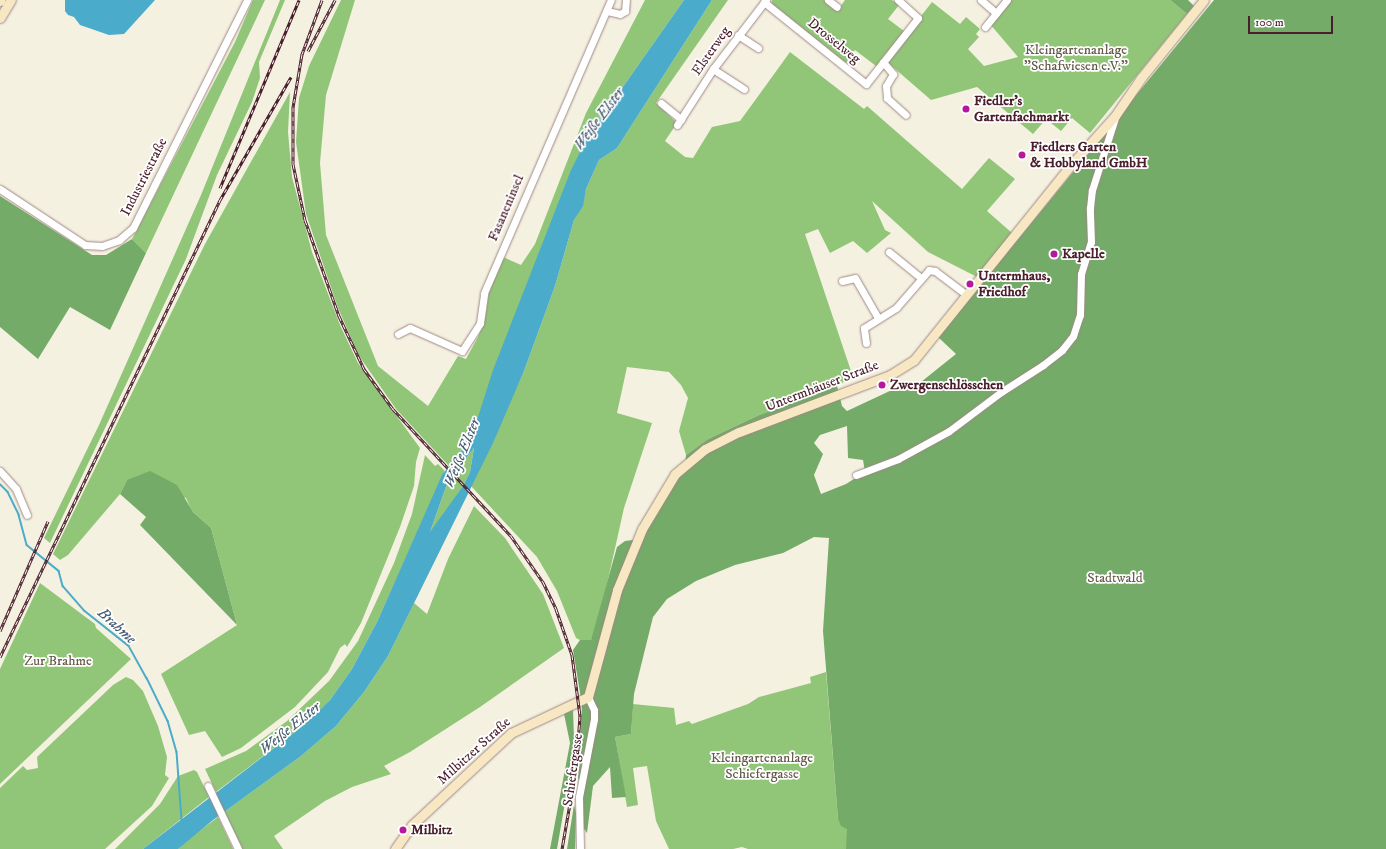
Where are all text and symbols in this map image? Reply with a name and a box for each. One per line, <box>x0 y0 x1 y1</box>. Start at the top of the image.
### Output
scale bar <box>1250 8 1335 34</box>
street label: Drosselweg <box>804 15 864 67</box>
text: 100 m <box>1255 15 1284 30</box>
street label: Elsterweg <box>688 23 734 79</box>
park label: Kleingartenanlage "Schafwiesen e.V." <box>1024 42 1128 74</box>
water label: Weiße Elster <box>570 84 628 154</box>
place label: Fiedler's Gartenfachmarkt <box>974 93 1069 126</box>
marker: Fiedler's Gartenfachmarkt <box>961 104 971 114</box>
street label: Industriestraße <box>117 135 171 219</box>
place label: Fiedlers Garten & Hobbyland GmbH <box>1030 139 1147 172</box>
marker: Fiedlers Garten & Hobbyland GmbH <box>1017 150 1027 160</box>
street label: Fasaneninsel <box>484 172 528 244</box>
place label: Kapelle <box>1062 246 1105 262</box>
marker: Kapelle <box>1049 249 1059 259</box>
place label: Untermhaus, Friedhof <box>978 268 1050 300</box>
marker: Untermhaus, Friedhof <box>965 279 975 289</box>
street label: Untermhäuser Straße <box>763 357 881 415</box>
place label: Zwergenschlösschen <box>890 377 1003 393</box>
marker: Zwergenschlösschen <box>877 380 887 390</box>
water label: Weiße Elster <box>440 416 484 490</box>
park label: Stadtwald <box>1087 570 1143 586</box>
water label: Brahme <box>94 604 140 648</box>
park label: Zur Brahme <box>24 653 92 669</box>
water label: Weiße Elster <box>256 698 324 758</box>
street label: Milbitzer Straße <box>434 714 514 788</box>
street label: Schiefergasse <box>560 732 586 808</box>
park label: Kleingartenanlage Schiefergasse <box>711 750 813 782</box>
place label: Milbitz <box>411 822 452 838</box>
marker: Milbitz <box>398 825 408 835</box>

